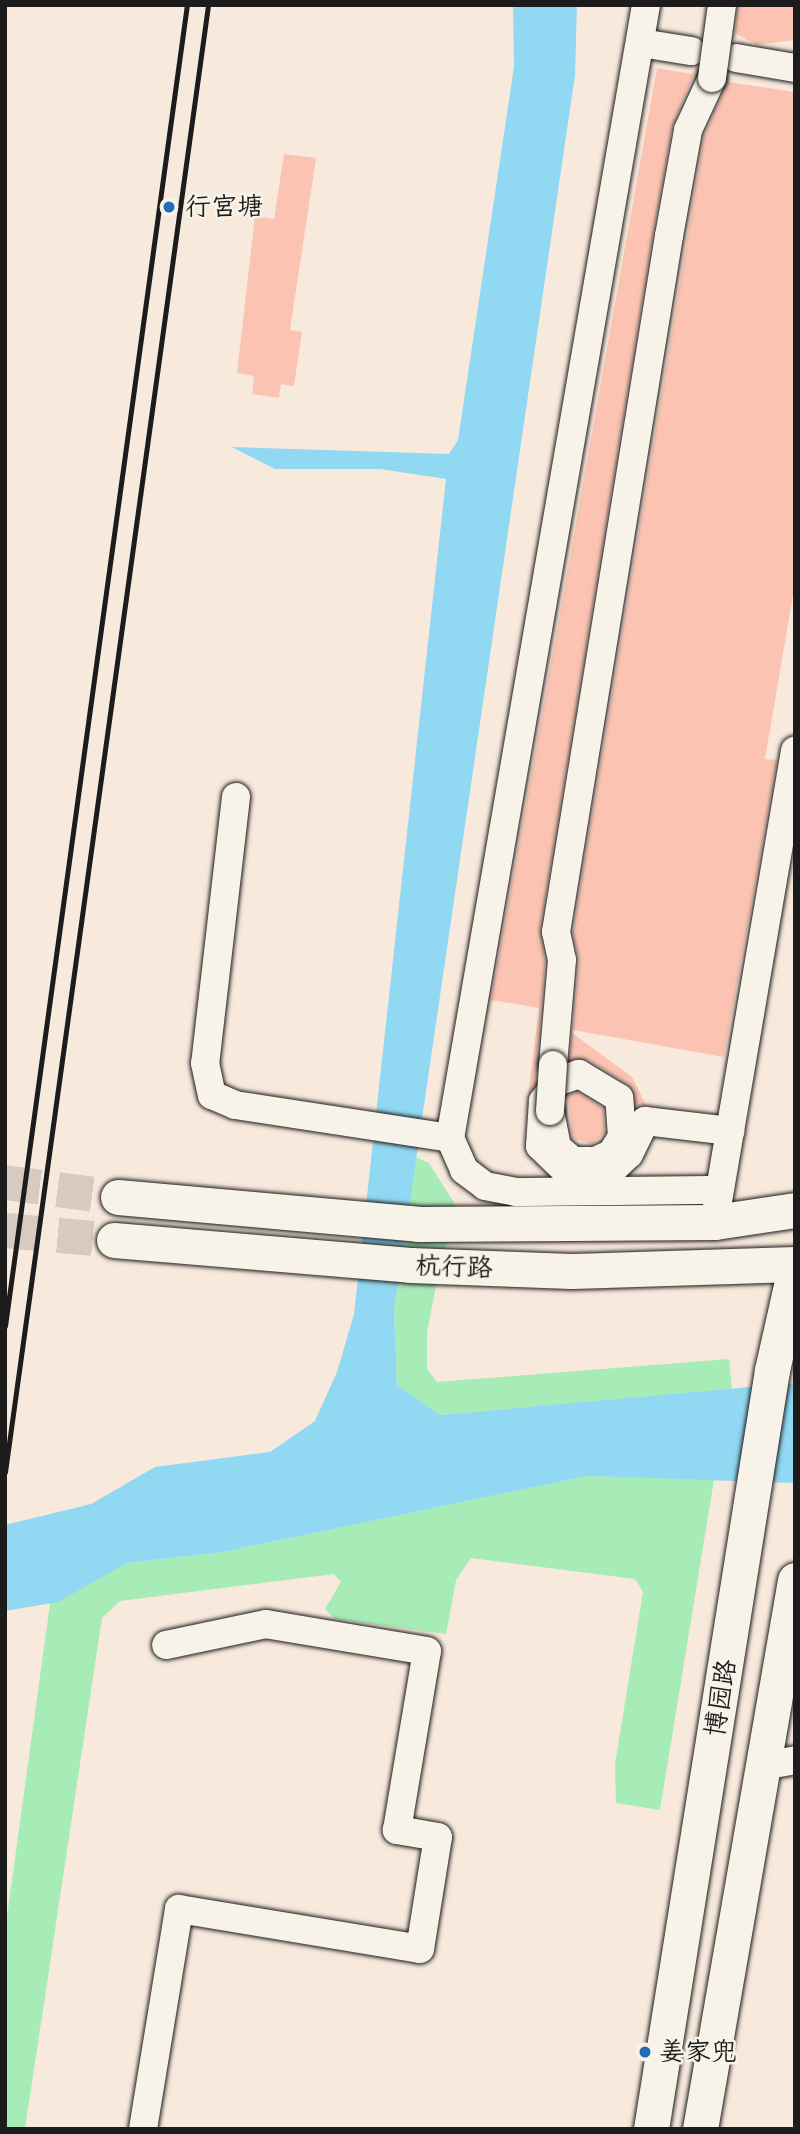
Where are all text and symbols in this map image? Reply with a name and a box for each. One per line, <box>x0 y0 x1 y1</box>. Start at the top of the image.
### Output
place label: 行宫塘 <box>185 191 263 223</box>
marker: 行宫塘 <box>159 197 179 217</box>
street label: 杭行路 <box>414 1250 494 1284</box>
street label: 博园路 <box>699 1657 743 1739</box>
place label: 姜家兜 <box>659 2036 737 2068</box>
marker: 姜家兜 <box>637 2044 653 2060</box>

